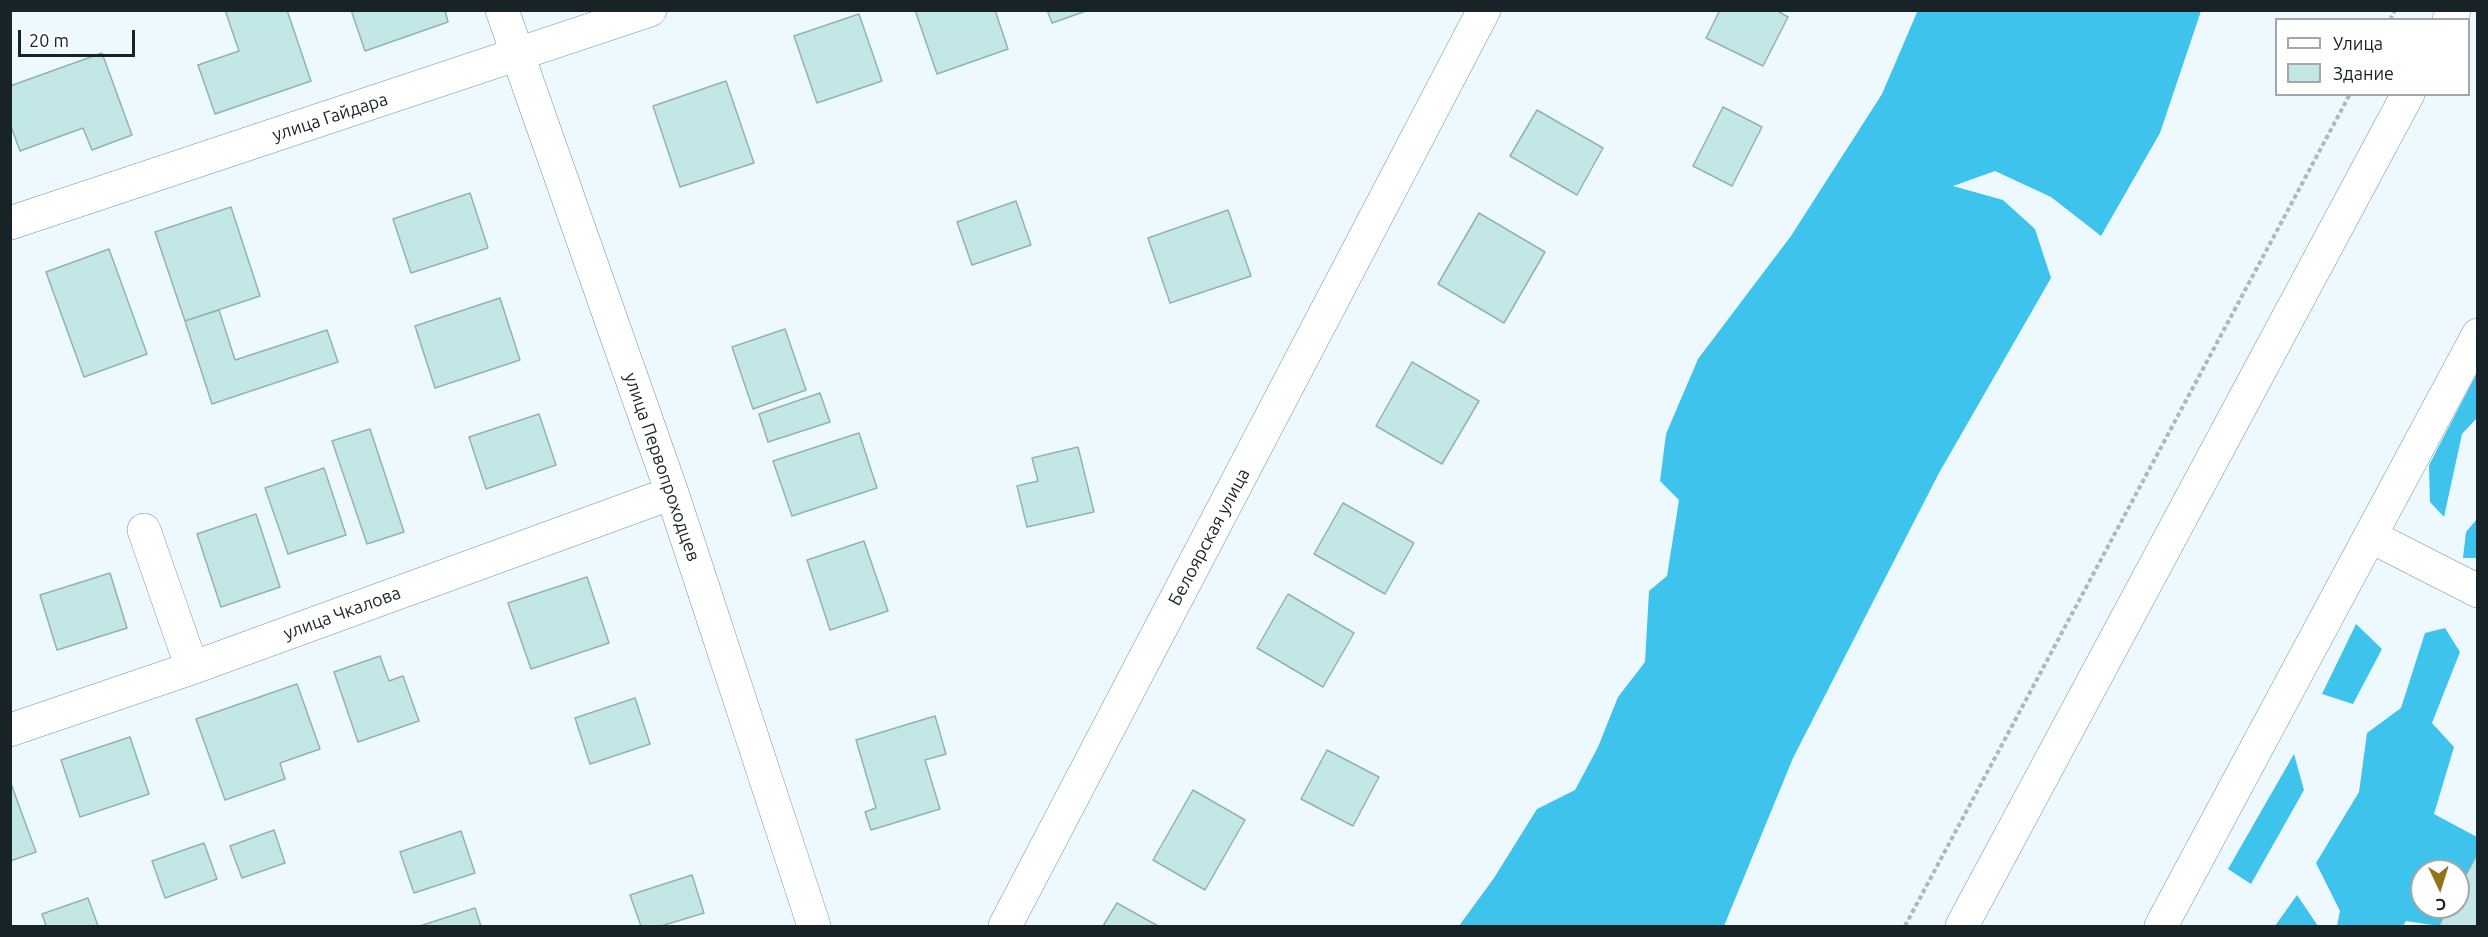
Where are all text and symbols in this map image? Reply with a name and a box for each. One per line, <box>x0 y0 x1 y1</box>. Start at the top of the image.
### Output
scale bar <box>21 18 138 56</box>
legend <box>2275 18 2470 96</box>
text: 20 m <box>29 30 69 50</box>
text: Улица <box>2333 33 2383 53</box>
text: Здание <box>2333 63 2394 83</box>
street label: улица Гайдара <box>269 88 391 146</box>
street label: улица Первопроходцев <box>620 370 704 564</box>
street label: Белоярская улица <box>1164 465 1254 609</box>
street label: улица Чкалова <box>280 582 404 644</box>
north arrow <box>2410 859 2470 919</box>
text: С <box>2435 896 2447 914</box>

